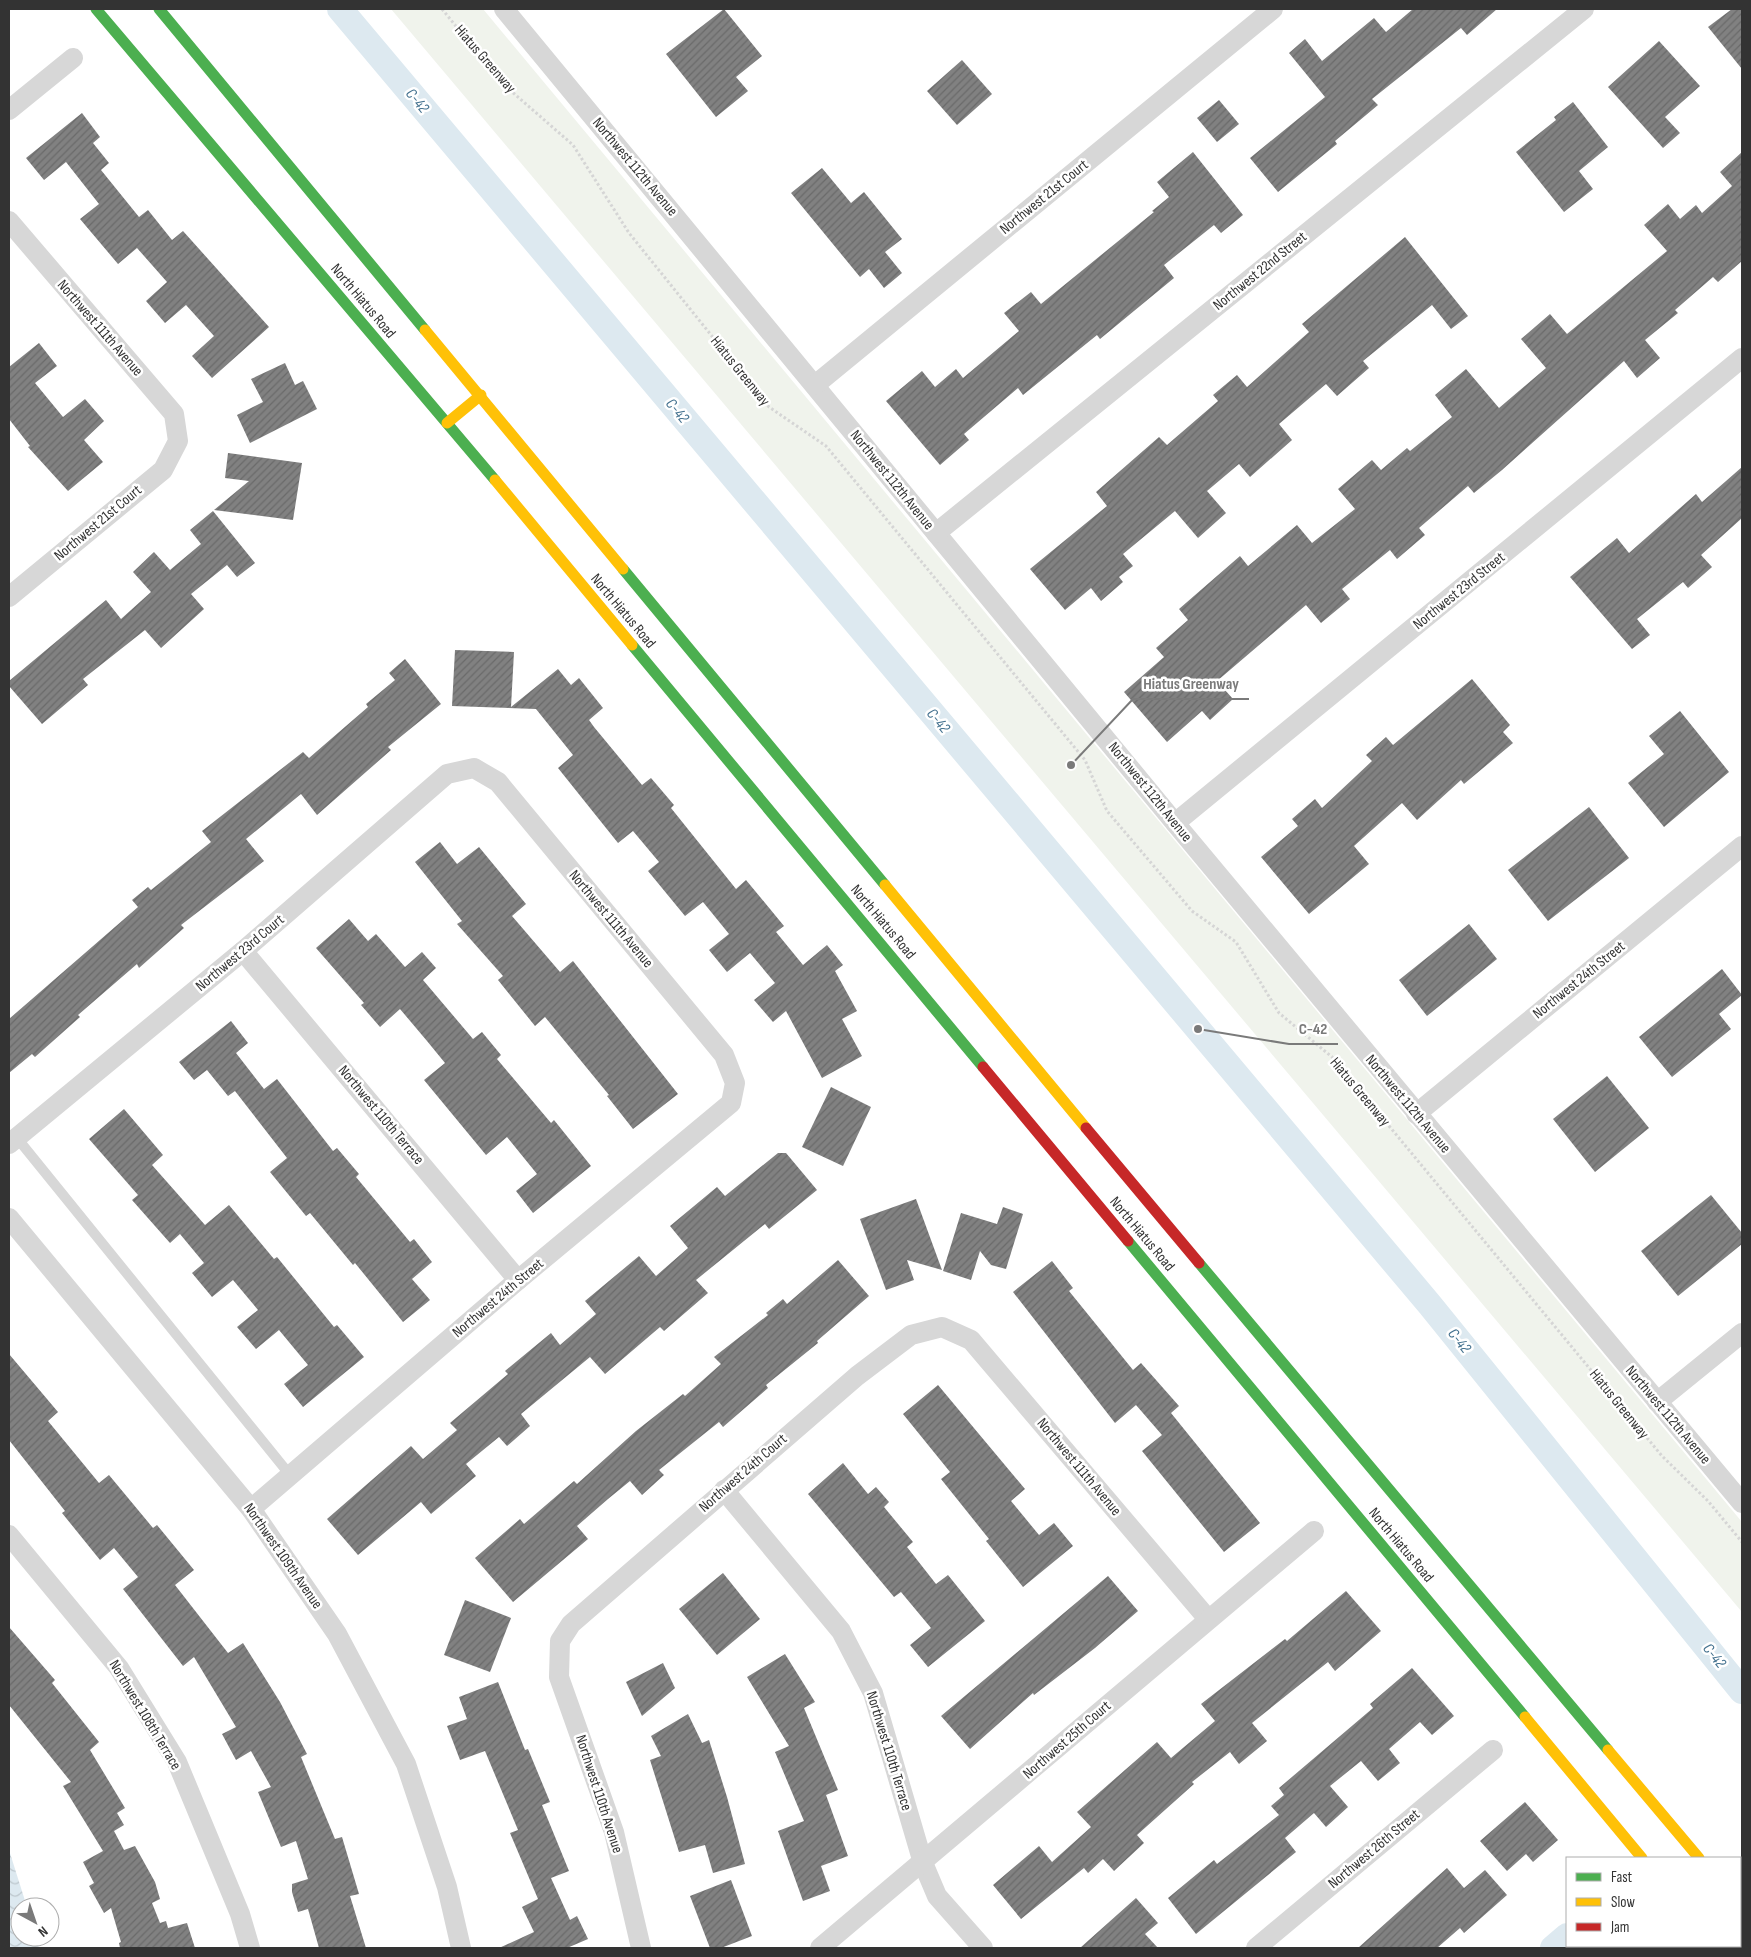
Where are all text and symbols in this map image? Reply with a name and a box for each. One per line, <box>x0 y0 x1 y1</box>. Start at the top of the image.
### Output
street label: Hiatus Greenway <box>450 21 520 97</box>
water label: C-42 <box>401 85 433 118</box>
street label: Northwest 112th Avenue <box>588 114 682 220</box>
street label: Northwest 21st Court <box>996 155 1093 239</box>
street label: Northwest 22nd Street <box>1209 227 1311 315</box>
street label: North Hiatus Road <box>326 260 400 342</box>
street label: Northwest 111th Avenue <box>53 276 147 380</box>
street label: Hiatus Greenway <box>706 332 774 410</box>
water label: C-42 <box>661 395 693 428</box>
street label: Northwest 112th Avenue <box>846 426 938 534</box>
street label: Northwest 21st Court <box>50 481 146 565</box>
street label: Northwest 23rd Street <box>1409 548 1509 634</box>
street label: North Hiatus Road <box>586 570 660 652</box>
callout: Hiatus Greenway <box>1133 668 1249 699</box>
text: Hiatus Greenway <box>1143 675 1239 694</box>
water label: C-42 <box>922 705 954 738</box>
street label: Northwest 112th Avenue <box>1104 738 1196 846</box>
street label: Northwest 111th Avenue <box>565 866 657 972</box>
street label: North Hiatus Road <box>846 881 920 963</box>
street label: Northwest 23rd Court <box>192 910 289 996</box>
street label: Northwest 24th Street <box>1529 937 1629 1023</box>
callout: C-42 <box>1289 1013 1338 1044</box>
text: C-42 <box>1299 1020 1327 1039</box>
street label: Northwest 112th Avenue <box>1361 1051 1455 1157</box>
street label: Hiatus Greenway <box>1326 1054 1395 1131</box>
street label: Northwest 110th Terrace <box>334 1061 428 1169</box>
street label: North Hiatus Road <box>1105 1193 1179 1275</box>
street label: Northwest 24th Street <box>448 1254 548 1342</box>
water label: C-42 <box>1443 1325 1475 1358</box>
street label: Northwest 112th Avenue <box>1621 1362 1715 1468</box>
street label: Hiatus Greenway <box>1585 1365 1653 1443</box>
street label: Northwest 111th Avenue <box>1033 1414 1125 1520</box>
street label: Northwest 24th Court <box>695 1429 791 1516</box>
street label: Northwest 109th Avenue <box>239 1499 327 1613</box>
street label: North Hiatus Road <box>1364 1504 1438 1586</box>
water label: C-42 <box>1698 1640 1730 1673</box>
street label: Northwest 108th Terrace <box>105 1656 185 1774</box>
street label: Northwest 110th Terrace <box>862 1689 916 1813</box>
street label: Northwest 25th Court <box>1019 1696 1115 1783</box>
street label: Northwest 110th Avenue <box>571 1732 627 1856</box>
street label: Northwest 26th Street <box>1324 1805 1424 1893</box>
legend <box>1566 1857 1741 1947</box>
text: Fast <box>1611 1868 1633 1887</box>
text: Slow <box>1611 1893 1635 1912</box>
north arrow <box>10 1897 60 1947</box>
text: Jam <box>1610 1918 1629 1937</box>
text: N <box>35 1923 51 1940</box>

